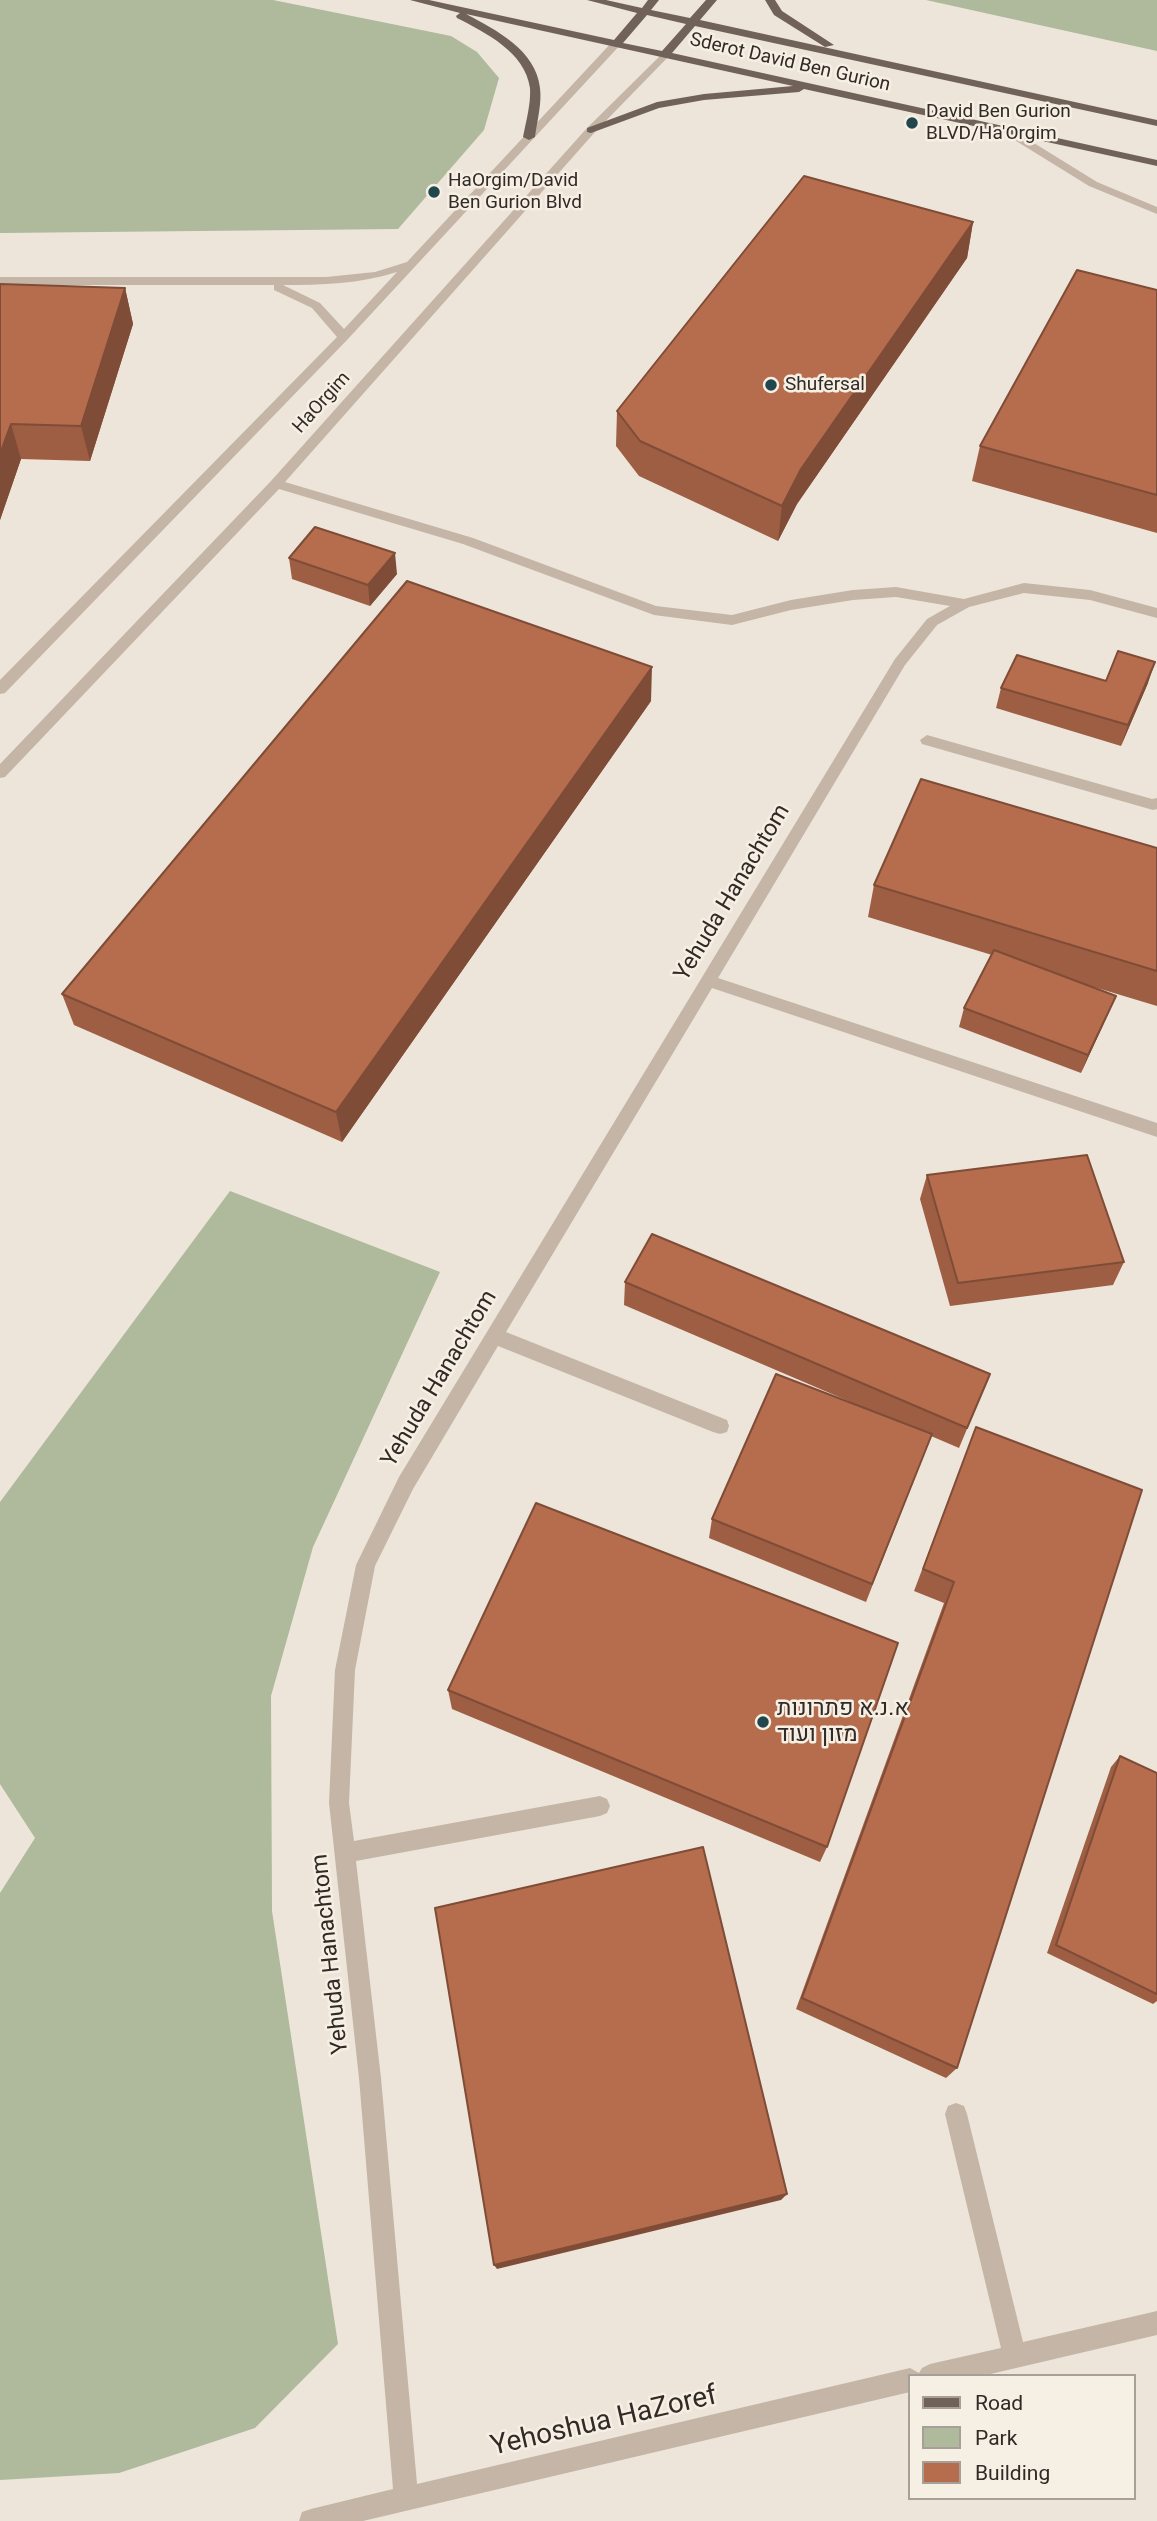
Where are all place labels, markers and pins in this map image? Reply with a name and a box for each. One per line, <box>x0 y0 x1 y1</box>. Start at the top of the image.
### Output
place label: David Ben Gurion BLVD/Ha'Orgim <box>926 101 1071 145</box>
marker: David Ben Gurion BLVD/Ha'Orgim <box>904 115 920 131</box>
place label: HaOrgim/David Ben Gurion Blvd <box>448 170 582 214</box>
marker: HaOrgim/David Ben Gurion Blvd <box>426 184 442 200</box>
place label: Shufersal <box>785 374 865 396</box>
marker: Shufersal <box>763 377 779 393</box>
place label: א.נ.א פתרונות מזון ועוד <box>777 1695 909 1749</box>
marker: א.נ.א פתרונות מזון ועוד <box>755 1714 771 1730</box>

